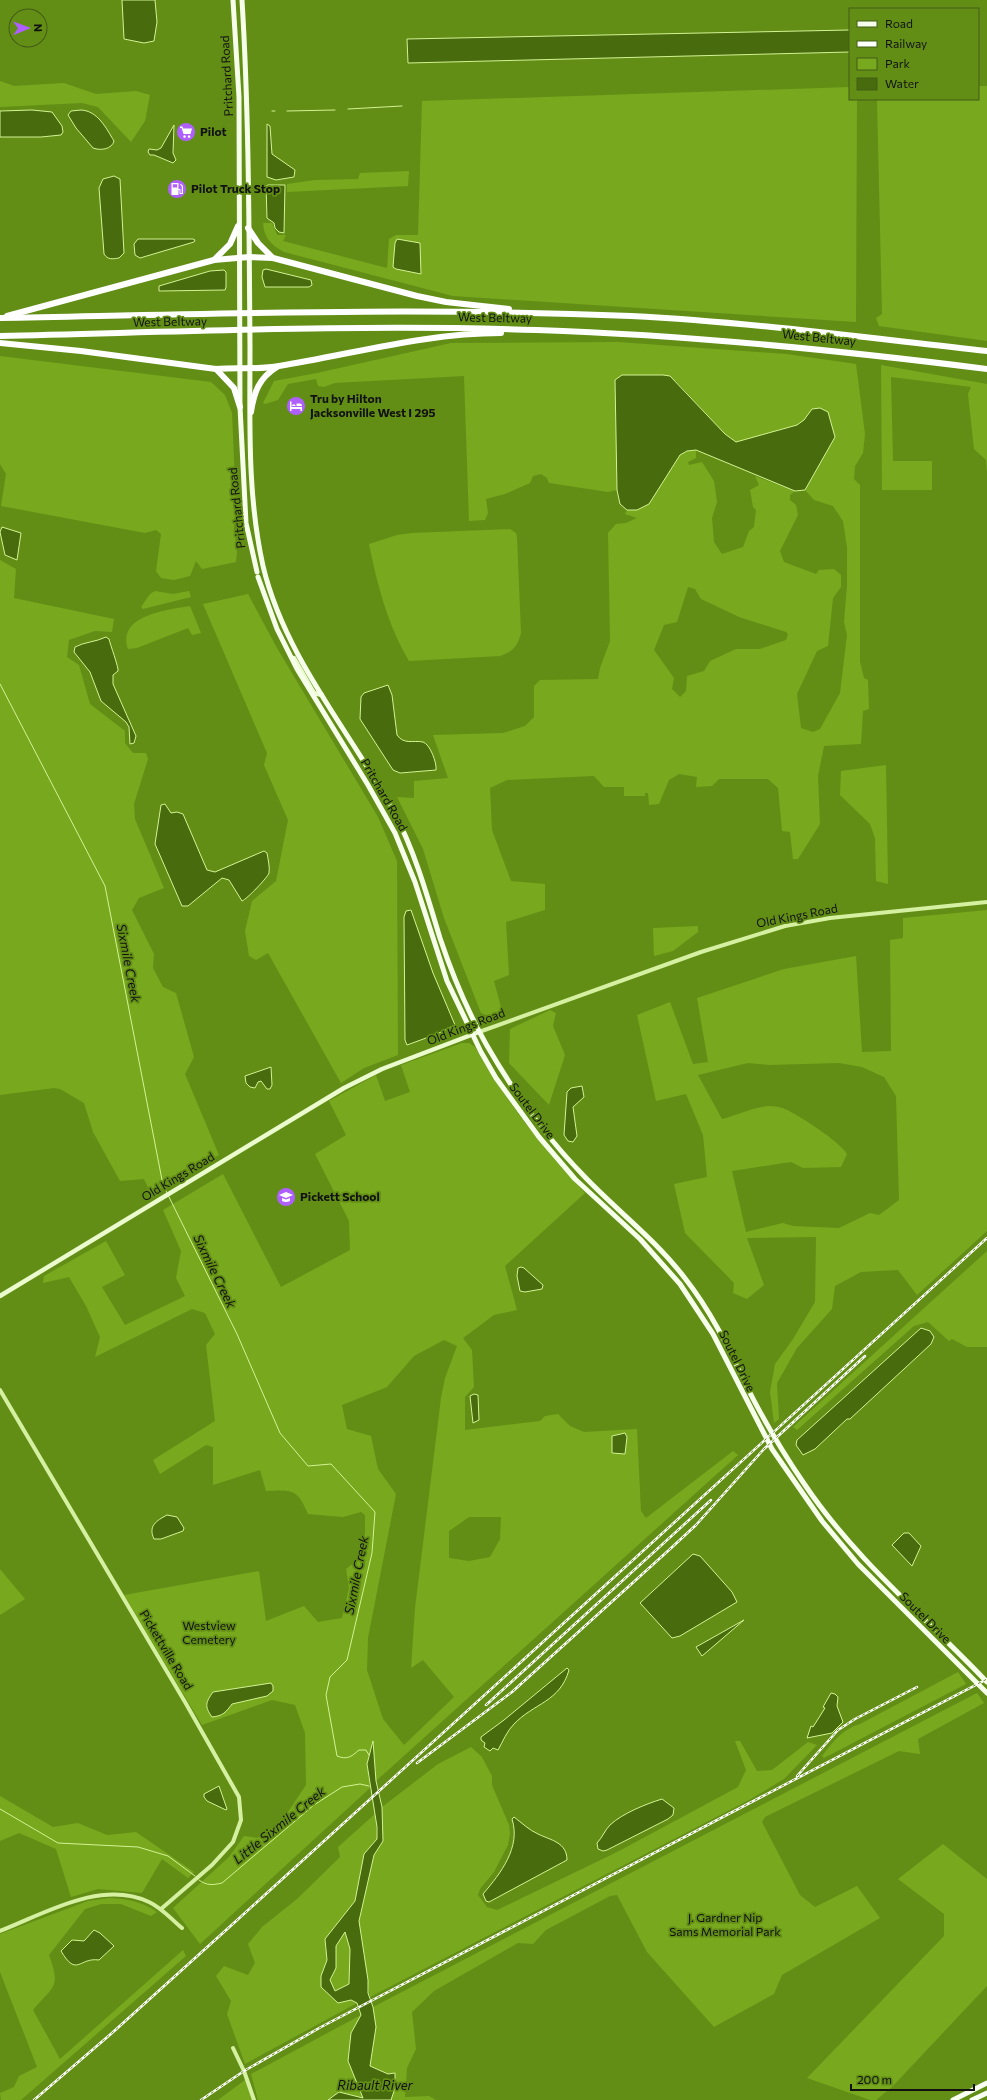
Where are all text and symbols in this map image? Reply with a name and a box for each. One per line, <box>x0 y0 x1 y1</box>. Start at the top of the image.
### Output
north arrow <box>8 8 48 48</box>
legend <box>849 8 979 100</box>
text: Road <box>885 16 913 30</box>
text: N <box>32 24 45 32</box>
street label: Pritchard Road <box>217 35 235 117</box>
text: Railway <box>885 36 927 50</box>
text: Park <box>885 56 911 70</box>
text: Water <box>885 76 919 90</box>
supermarket icon: Pilot <box>175 121 197 143</box>
place label: Pilot <box>200 124 227 138</box>
fuel station icon: Pilot Truck Stop <box>166 178 188 200</box>
place label: Pilot Truck Stop <box>191 181 280 195</box>
street label: West Beltway <box>458 309 532 325</box>
street label: West Beltway <box>133 313 207 329</box>
street label: West Beltway <box>781 326 857 348</box>
place label: Tru by Hilton Jacksonville West I 295 <box>310 391 436 420</box>
hotel icon: Tru by Hilton Jacksonville West I 295 <box>285 395 307 417</box>
street label: Pritchard Road <box>225 467 247 549</box>
street label: Pritchard Road <box>359 756 411 833</box>
street label: Old Kings Road <box>755 900 839 930</box>
water label: Sixmile Creek <box>114 922 145 1005</box>
street label: Old Kings Road <box>425 1005 507 1047</box>
street label: Soutel Drive <box>507 1080 558 1141</box>
street label: Old Kings Road <box>139 1149 216 1203</box>
school or university icon: Pickett School <box>275 1186 297 1208</box>
place label: Pickett School <box>300 1189 380 1203</box>
water label: Sixmile Creek <box>190 1232 240 1311</box>
street label: Soutel Drive <box>717 1328 759 1393</box>
water label: Sixmile Creek <box>341 1533 372 1616</box>
street label: Soutel Drive <box>897 1589 954 1646</box>
street label: Pickettville Road <box>137 1607 196 1692</box>
park label: Westview Cemetery <box>182 1618 236 1646</box>
water label: Little Sixmile Creek <box>230 1782 329 1867</box>
park label: J. Gardner Nip Sams Memorial Park <box>669 1910 781 1938</box>
scale bar <box>851 2066 974 2092</box>
text: 200 m <box>857 2072 892 2086</box>
water label: Ribault River <box>337 2077 414 2093</box>

